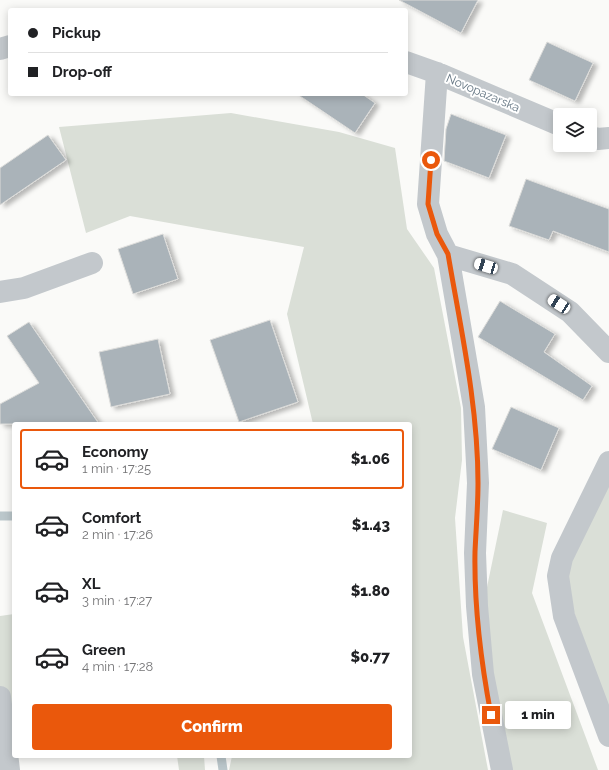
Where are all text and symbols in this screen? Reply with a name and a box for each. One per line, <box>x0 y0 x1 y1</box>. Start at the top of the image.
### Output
text: Pickup <box>52 24 101 42</box>
text: Drop-off <box>52 63 112 81</box>
street label: Novopazarska <box>444 71 522 115</box>
map controls <box>553 108 597 152</box>
button: layers <box>553 108 597 152</box>
route start <box>422 151 440 169</box>
car <box>473 257 499 275</box>
car <box>546 292 572 316</box>
icon: car <box>34 441 70 477</box>
text: Economy <box>82 443 149 461</box>
text: $1.06 <box>351 450 390 468</box>
text: 1 min · 17:25 <box>82 461 151 476</box>
icon: car <box>34 507 70 543</box>
text: Comfort <box>82 509 141 527</box>
text: $1.43 <box>352 516 390 534</box>
text: 2 min · 17:26 <box>82 527 153 542</box>
icon: car <box>34 573 70 609</box>
text: XL <box>82 575 100 593</box>
text: $1.80 <box>351 582 390 600</box>
text: 3 min · 17:27 <box>82 593 152 608</box>
icon: car <box>34 639 70 675</box>
text: Green <box>82 641 126 659</box>
text: $0.77 <box>350 648 390 666</box>
text: 4 min · 17:28 <box>82 659 153 674</box>
callout: 1 min <box>505 701 571 729</box>
button: Confirm <box>32 704 392 750</box>
route end <box>482 706 500 724</box>
text: 1 min <box>521 707 555 722</box>

